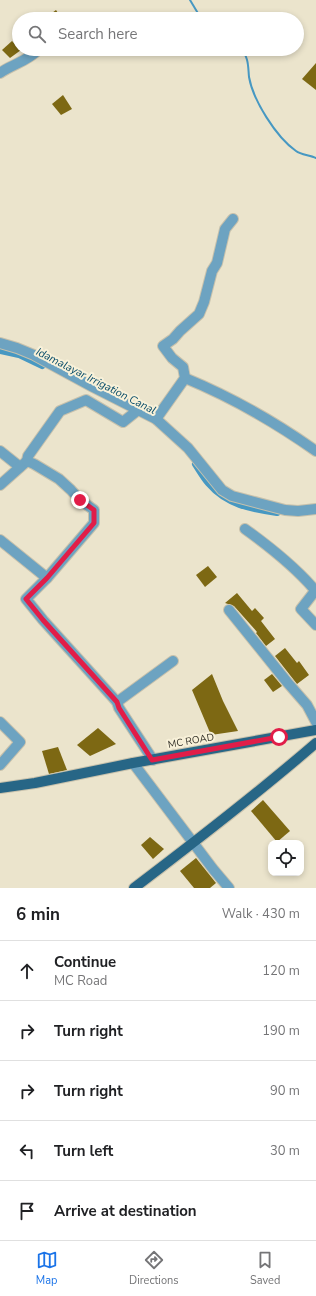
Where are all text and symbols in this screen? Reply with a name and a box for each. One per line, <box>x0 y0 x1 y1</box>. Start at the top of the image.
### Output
search box <box>12 12 304 56</box>
icon: search <box>26 23 48 45</box>
text: Search here <box>58 24 138 44</box>
water label: Idamalayar Irrigation Canal <box>33 344 159 418</box>
route end <box>71 491 89 509</box>
route start <box>270 728 288 746</box>
street label: MC ROAD <box>167 730 215 752</box>
map controls <box>268 840 304 876</box>
button: locate <box>268 840 304 876</box>
text: 6 min <box>16 903 60 926</box>
text: Walk · 430 m <box>222 905 300 923</box>
text: Continue <box>54 952 116 972</box>
icon: ahead <box>16 960 38 982</box>
text: 120 m <box>262 962 300 980</box>
text: MC Road <box>54 972 107 990</box>
icon: right <box>16 1020 38 1042</box>
text: Turn right <box>54 1021 123 1041</box>
text: 190 m <box>262 1022 300 1040</box>
icon: right <box>16 1080 38 1102</box>
text: Turn right <box>54 1081 123 1101</box>
text: 90 m <box>270 1082 300 1100</box>
icon: left <box>16 1140 38 1162</box>
text: Turn left <box>54 1141 113 1161</box>
text: 30 m <box>270 1142 300 1160</box>
icon: arrive <box>16 1200 38 1222</box>
text: Arrive at destination <box>54 1201 197 1221</box>
tab: Map <box>36 1249 58 1288</box>
tab: Directions <box>129 1249 179 1288</box>
tab: Saved <box>250 1249 280 1288</box>

